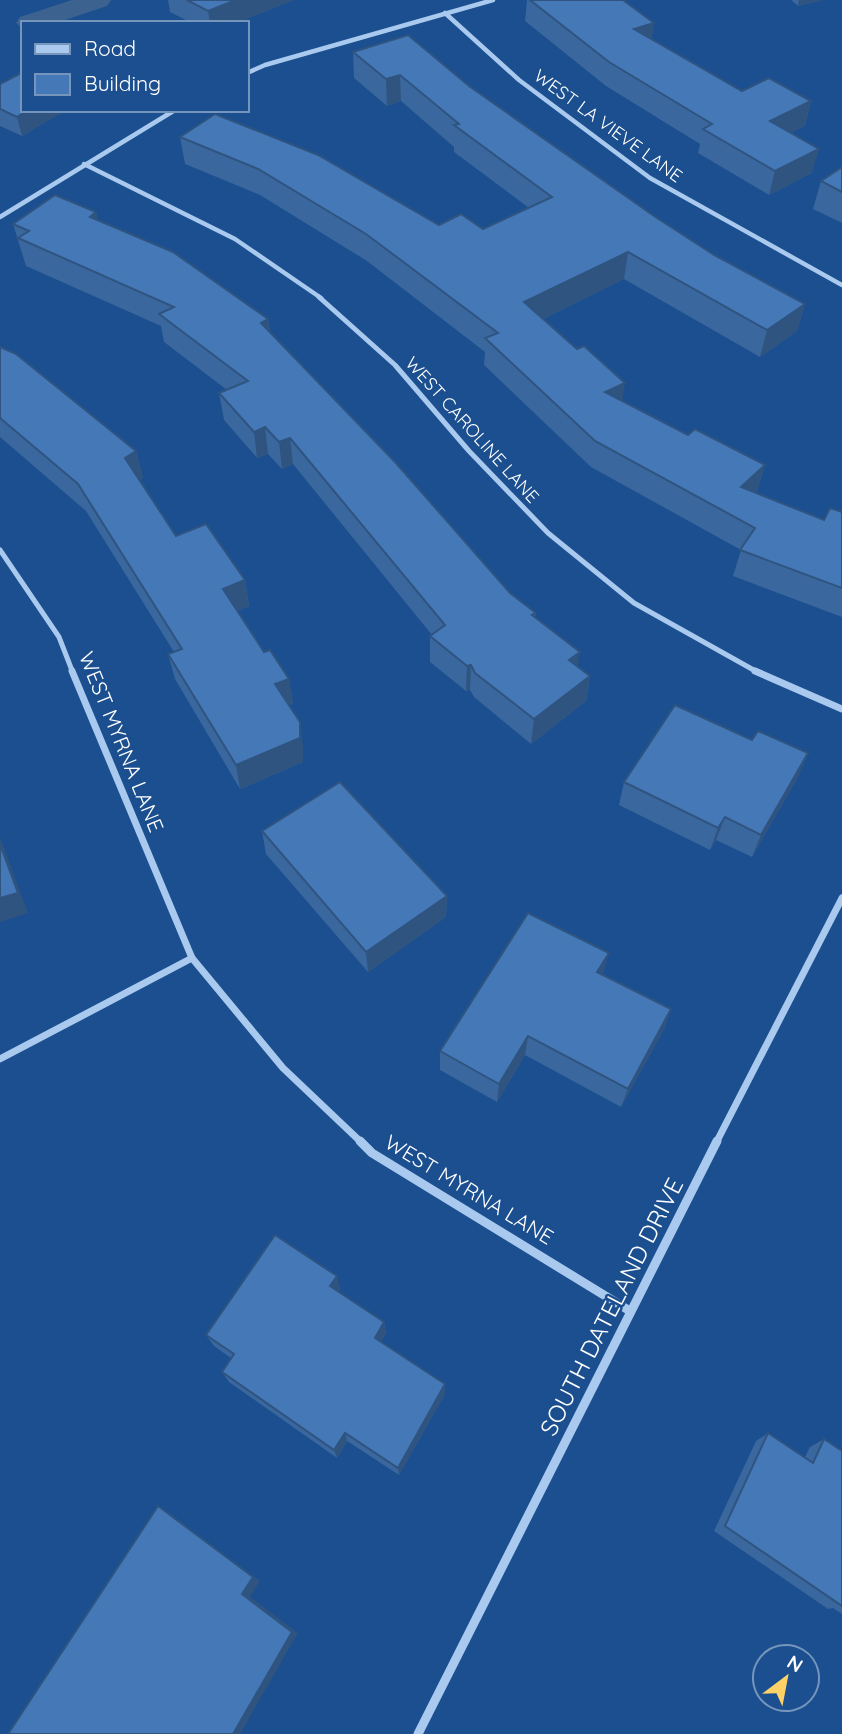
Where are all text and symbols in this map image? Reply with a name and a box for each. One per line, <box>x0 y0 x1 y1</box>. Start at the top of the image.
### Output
legend <box>21 21 248 112</box>
text: Road <box>84 35 136 61</box>
street label: WEST LA VIEVE LANE <box>530 64 687 187</box>
text: Building <box>84 70 161 96</box>
street label: WEST CAROLINE LANE <box>400 352 544 508</box>
street label: WEST MYRNA LANE <box>74 648 170 836</box>
street label: WEST MYRNA LANE <box>380 1129 559 1250</box>
street label: SOUTH DATELAND DRIVE <box>533 1173 689 1441</box>
north arrow <box>751 1643 821 1713</box>
text: N <box>783 1650 807 1677</box>

